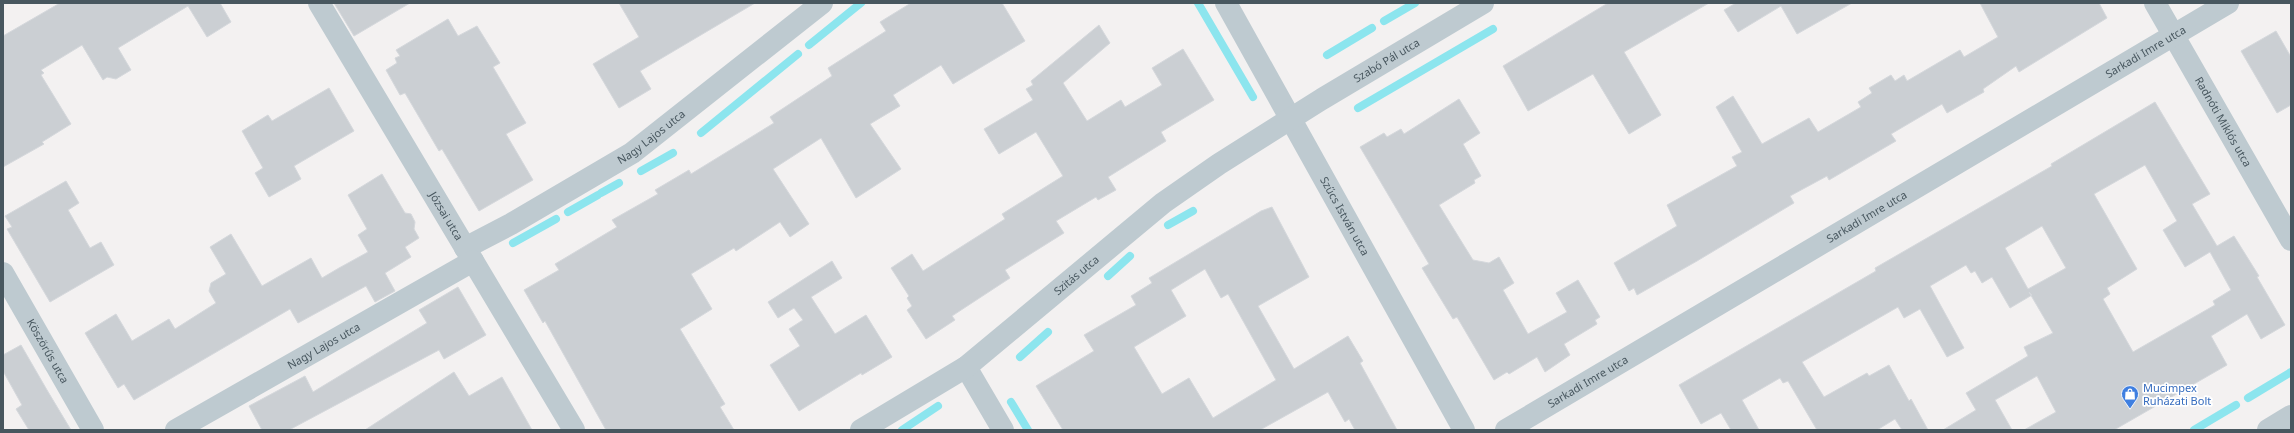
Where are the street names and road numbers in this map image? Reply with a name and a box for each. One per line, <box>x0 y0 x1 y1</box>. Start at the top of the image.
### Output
street label: Sarkadi Imre utca <box>2102 22 2188 81</box>
street label: Szabó Pál utca <box>1350 35 1422 86</box>
street label: Radnóti Miklós utca <box>2192 74 2255 169</box>
street label: Nagy Lajos utca <box>614 106 688 167</box>
street label: Szűcs István utca <box>1317 174 1373 258</box>
street label: Sarkadi Imre utca <box>1823 187 1909 246</box>
street label: Józsai utca <box>426 188 467 243</box>
street label: Szitás utca <box>1050 252 1102 298</box>
street label: Köszörűs utca <box>24 316 73 386</box>
street label: Nagy Lajos utca <box>284 319 363 372</box>
street label: Sarkadi Imre utca <box>1545 352 1630 411</box>

